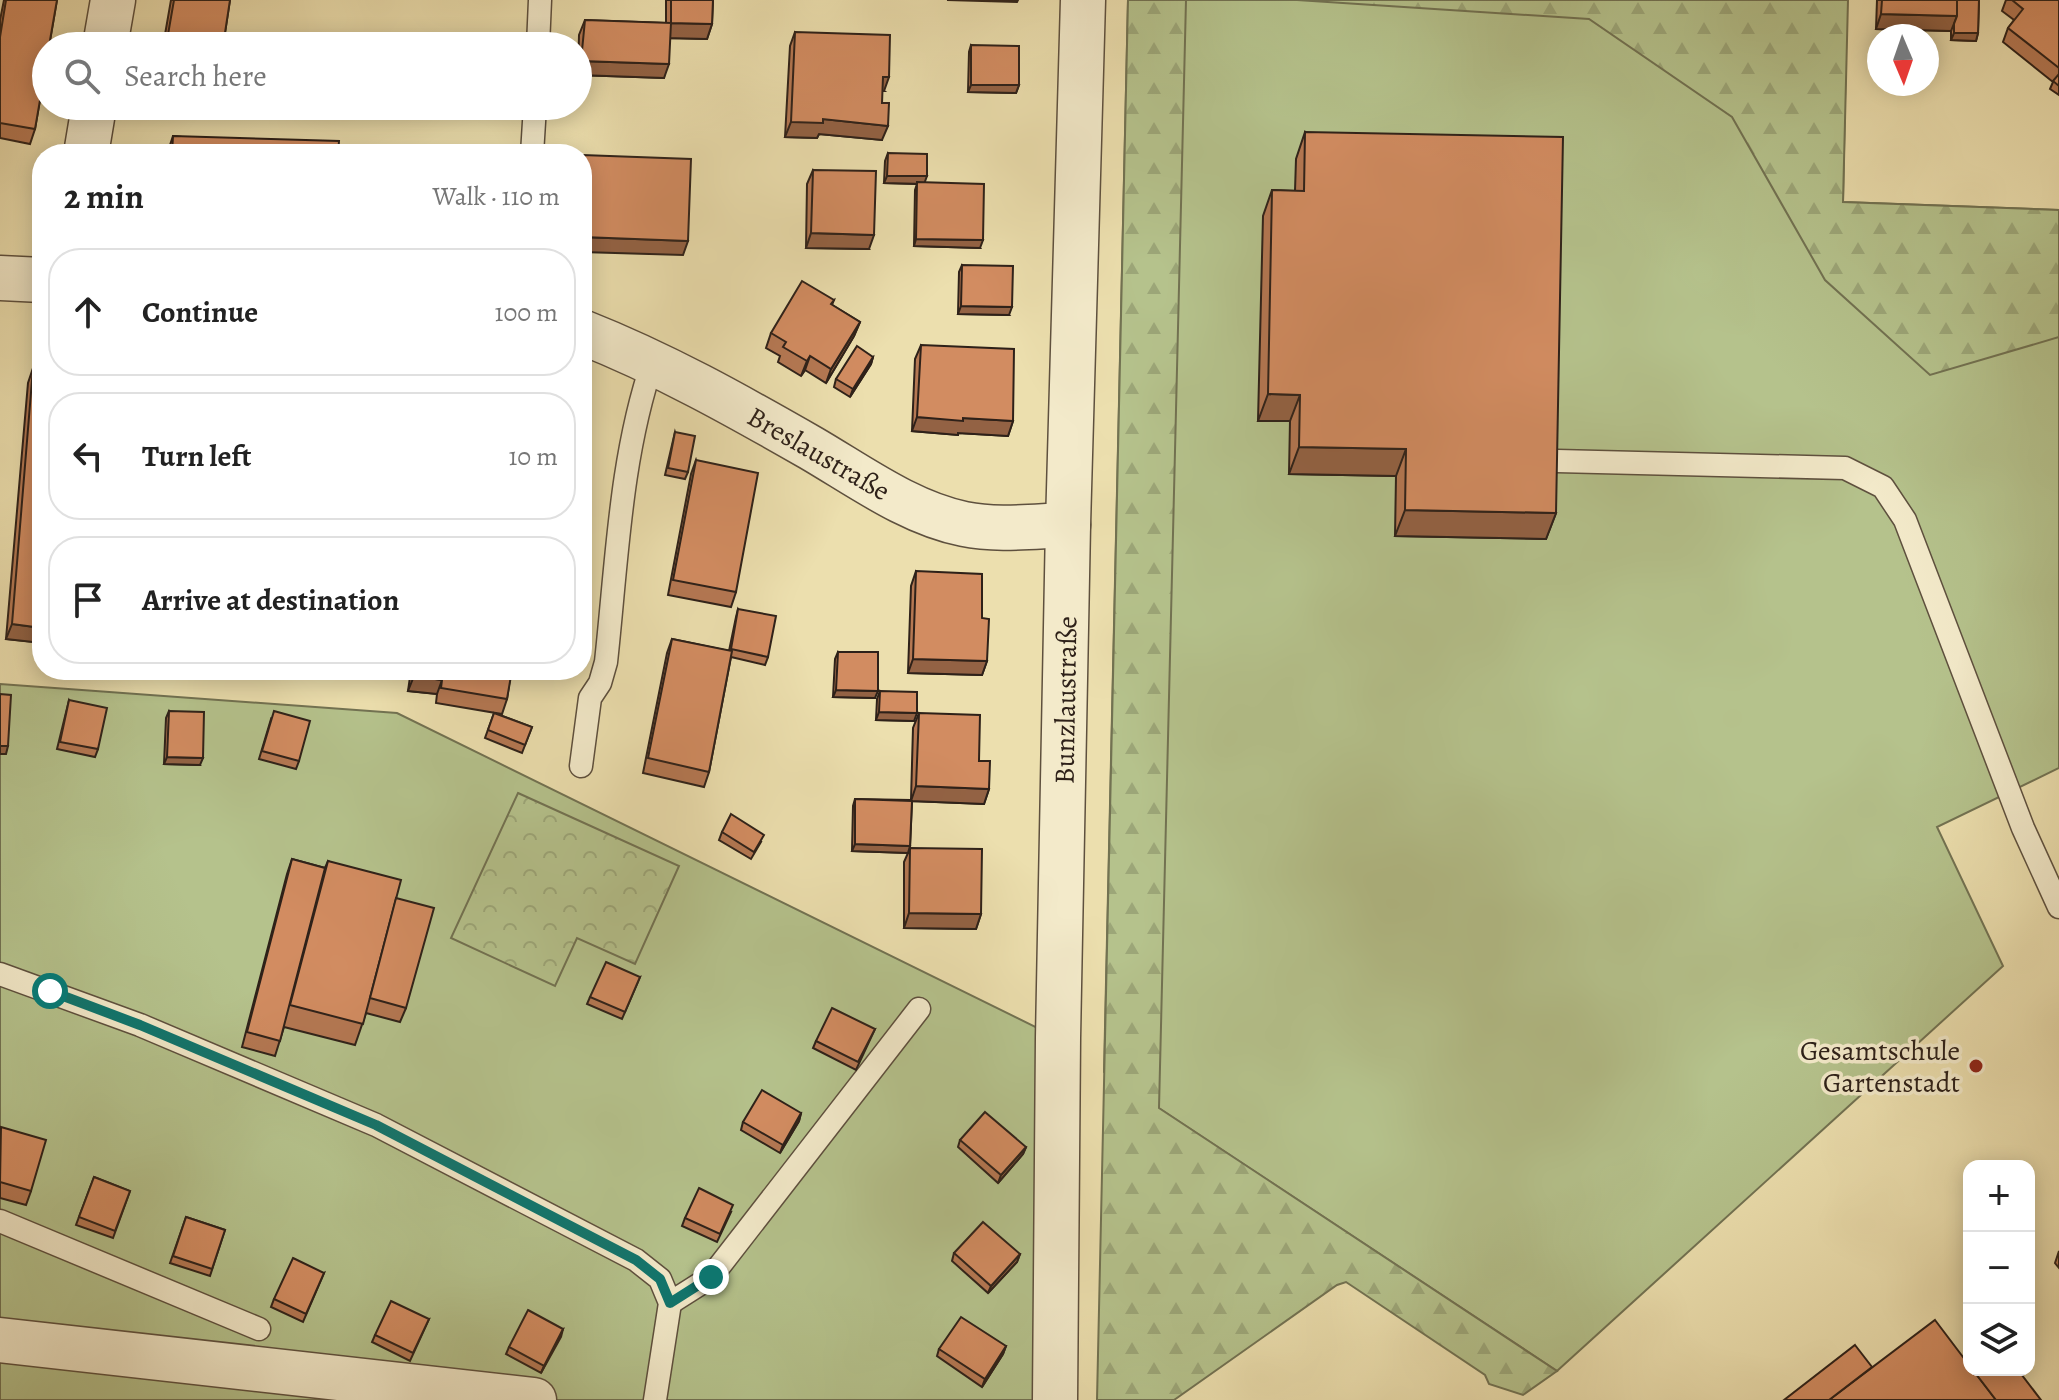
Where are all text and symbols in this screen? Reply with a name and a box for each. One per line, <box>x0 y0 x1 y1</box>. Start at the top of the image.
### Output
north arrow <box>1867 24 1939 96</box>
search box <box>32 32 592 120</box>
icon: search <box>60 54 104 98</box>
text: Search here <box>124 56 267 96</box>
text: 2 min <box>64 173 144 220</box>
text: Walk · 110 m <box>433 179 560 214</box>
icon: ahead <box>66 290 110 334</box>
text: Continue <box>142 292 258 332</box>
text: 100 m <box>495 295 558 330</box>
street label: Breslaustraße <box>740 398 897 510</box>
icon: left <box>66 434 110 478</box>
text: Turn left <box>142 436 251 476</box>
text: 10 m <box>508 439 558 474</box>
icon: arrive <box>66 578 110 622</box>
text: Arrive at destination <box>142 580 399 620</box>
street label: Bunzlaustraße <box>1046 616 1086 784</box>
route start <box>32 973 68 1009</box>
place label: Gesamtschule Gartenstadt <box>1800 1032 1960 1102</box>
marker: Gesamtschule Gartenstadt <box>1967 1057 1985 1075</box>
map controls <box>1963 1160 2035 1376</box>
button: + <box>1963 1160 2035 1232</box>
button: − <box>1963 1232 2035 1304</box>
route end <box>693 1259 729 1295</box>
button: layers <box>1963 1304 2035 1376</box>

